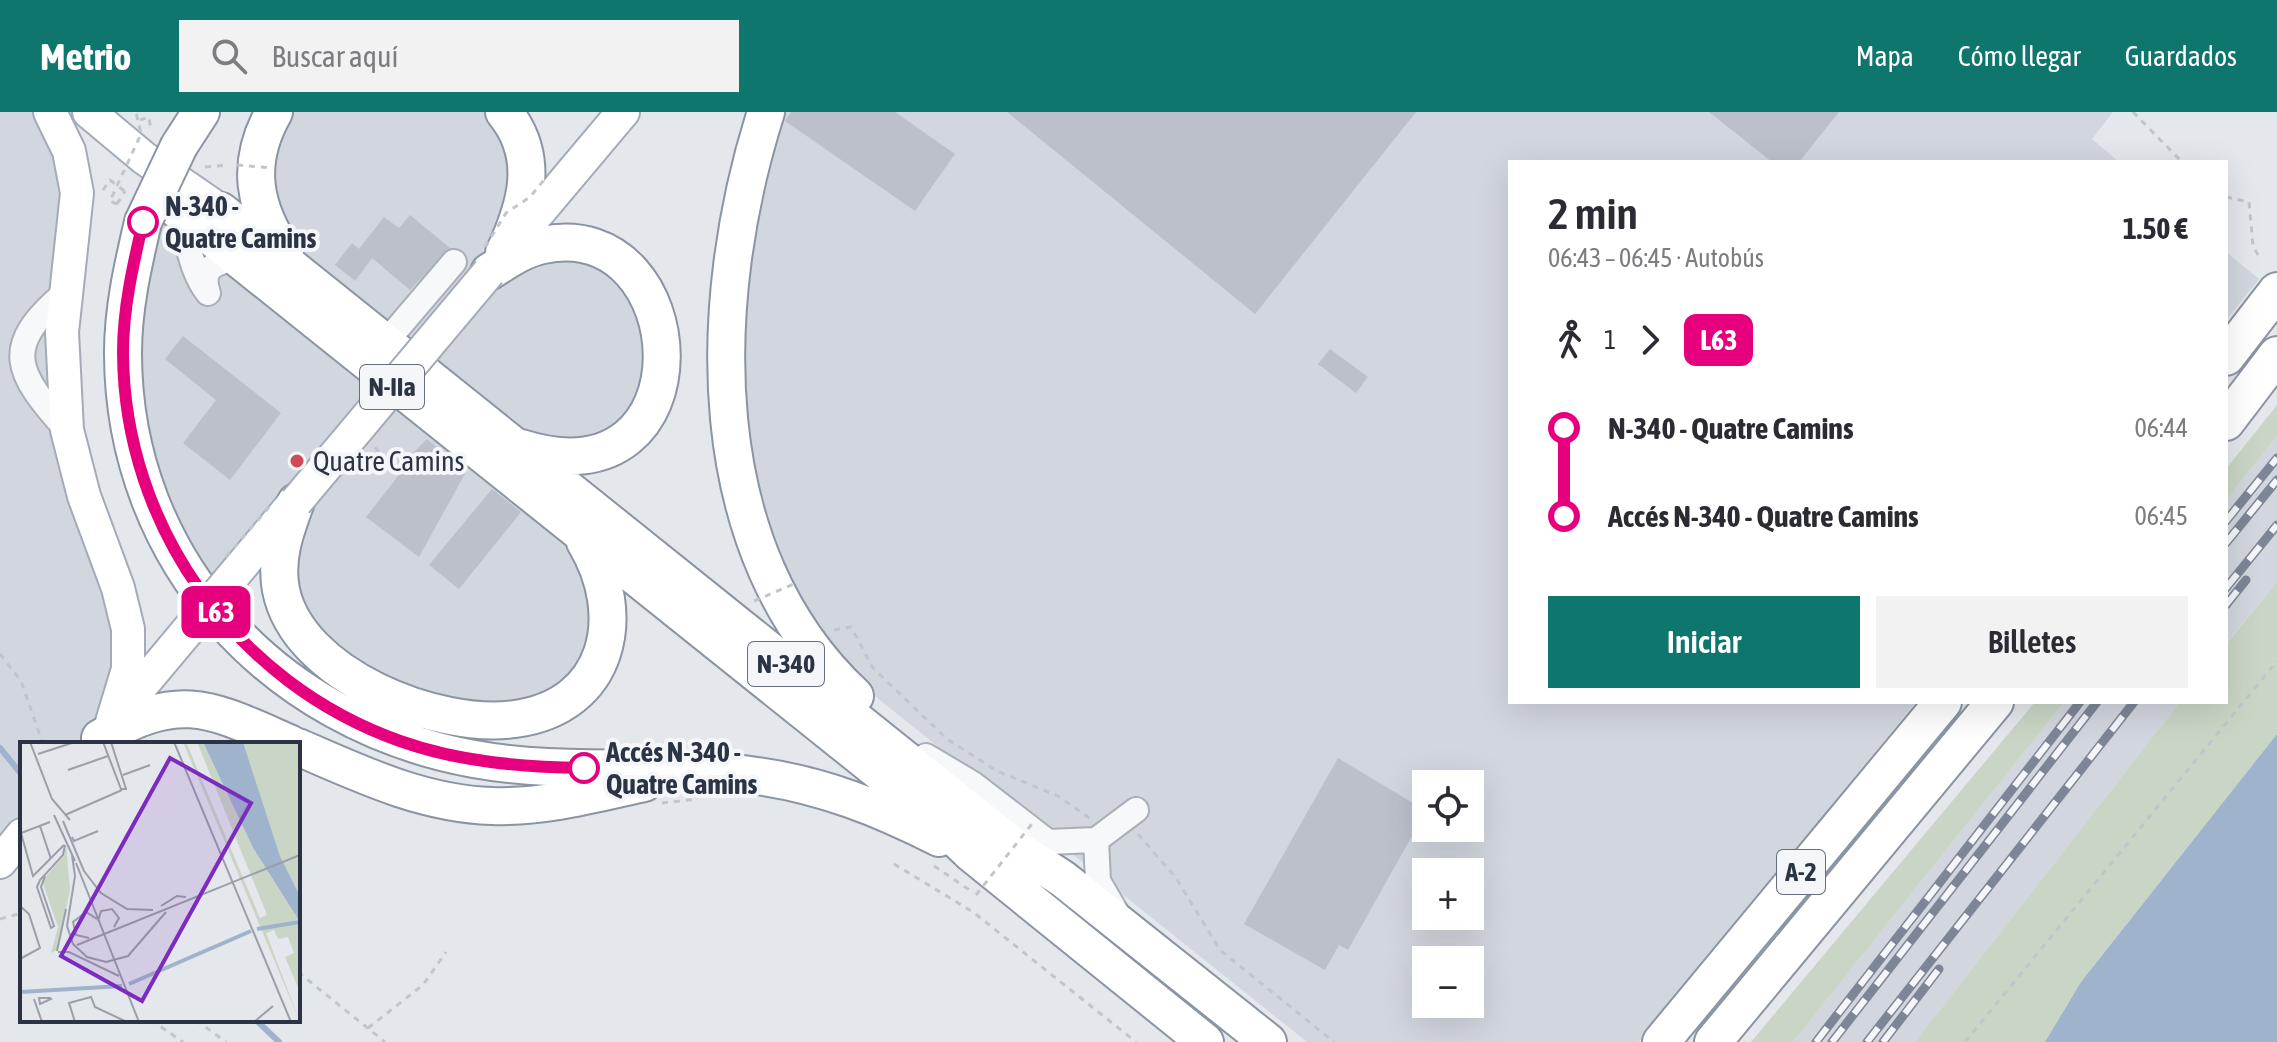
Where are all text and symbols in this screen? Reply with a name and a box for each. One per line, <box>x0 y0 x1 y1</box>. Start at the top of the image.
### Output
search box <box>179 20 739 92</box>
icon: search <box>207 34 251 78</box>
text: Metrio <box>40 35 131 78</box>
text: Buscar aquí <box>271 39 398 73</box>
text: Mapa <box>1856 40 1914 72</box>
text: Cómo llegar <box>1958 40 2081 72</box>
text: Guardados <box>2125 40 2237 72</box>
text: 2 min <box>1548 188 1638 238</box>
place label: N-340 - Quatre Camins <box>165 190 317 254</box>
marker: N-340 - Quatre Camins <box>128 207 158 237</box>
text: 1.50 € <box>2123 211 2188 245</box>
text: 06:43 – 06:45 · Autobús <box>1548 243 1764 273</box>
icon: walk <box>1548 318 1592 362</box>
icon: forward <box>1628 318 1672 362</box>
text: L63 <box>1700 324 1737 356</box>
text: 1 <box>1604 325 1616 355</box>
road number: N-IIa <box>360 365 424 409</box>
text: N-340 - Quatre Camins <box>1608 411 1854 445</box>
text: 06:44 <box>2134 413 2188 443</box>
place label: Quatre Camins <box>313 445 464 477</box>
marker: Quatre Camins <box>288 452 306 470</box>
text: Accés N-340 - Quatre Camins <box>1608 499 1919 533</box>
text: 06:45 <box>2134 501 2188 531</box>
line badge: L63 <box>170 586 262 638</box>
text: L63 <box>197 596 235 628</box>
button: Iniciar <box>1548 596 1860 688</box>
button: Billetes <box>1876 596 2188 688</box>
road number: N-340 <box>748 642 824 686</box>
place label: Accés N-340 - Quatre Camins <box>605 736 758 800</box>
inset map <box>20 742 300 1022</box>
marker: Accés N-340 - Quatre Camins <box>569 753 599 783</box>
map controls <box>1412 770 1484 1018</box>
button: locate <box>1412 770 1484 842</box>
road number: A-2 <box>1777 850 1825 894</box>
button: + <box>1412 858 1484 930</box>
button: − <box>1412 946 1484 1018</box>

